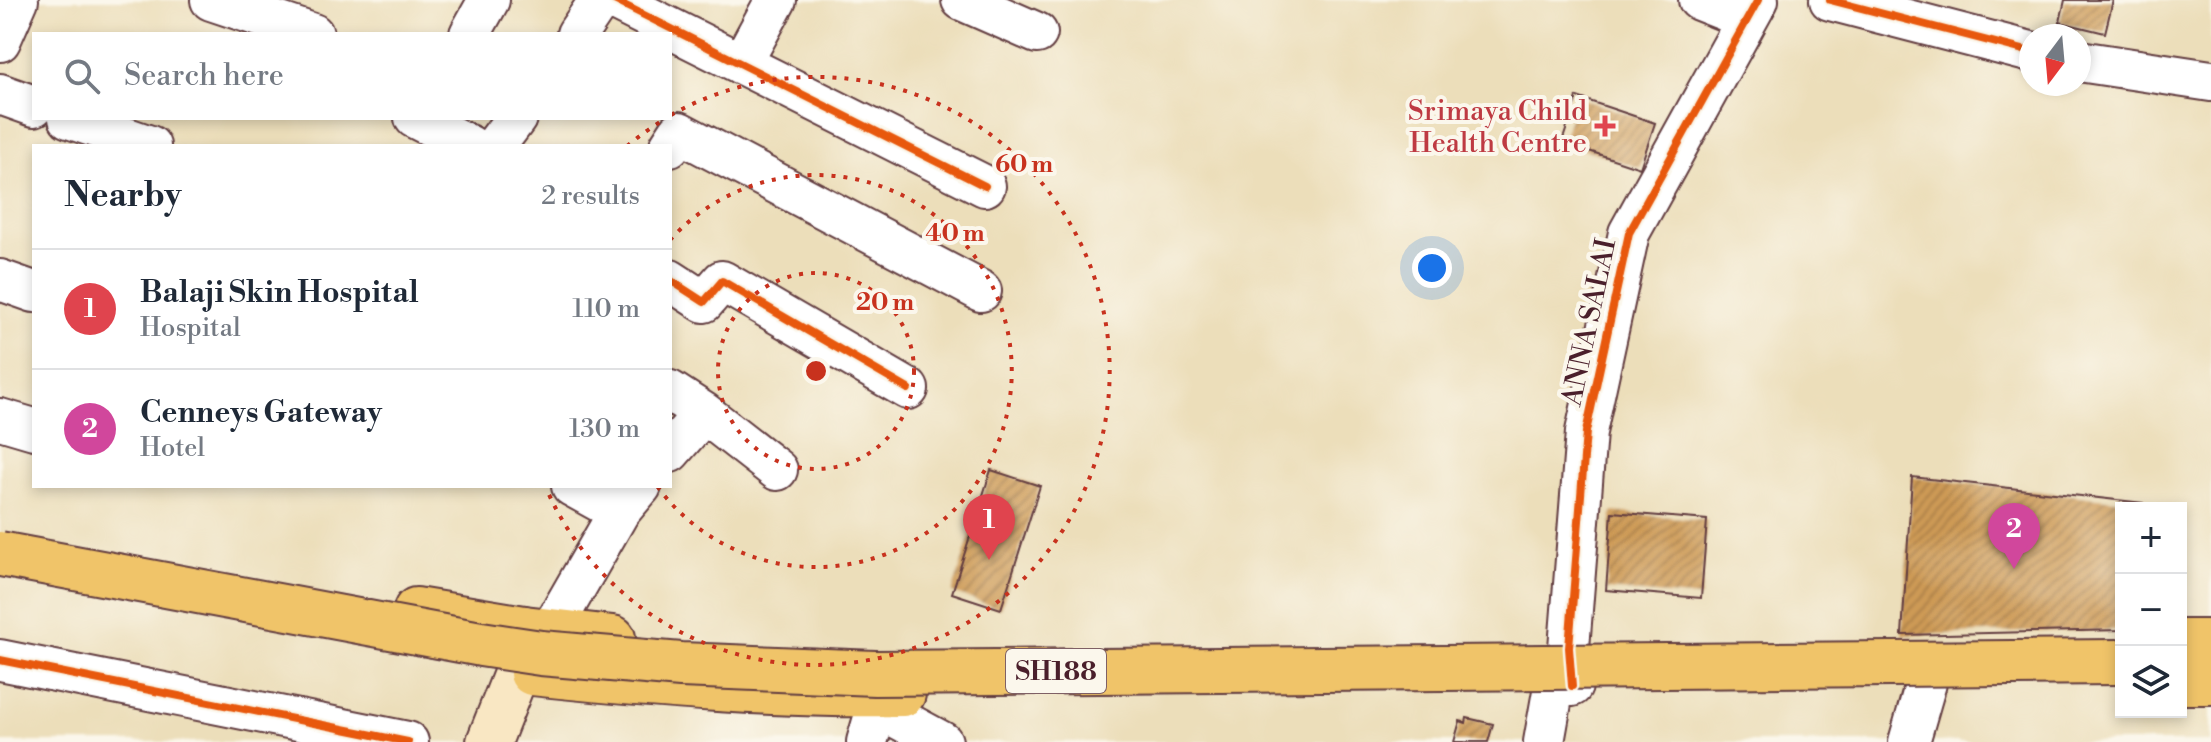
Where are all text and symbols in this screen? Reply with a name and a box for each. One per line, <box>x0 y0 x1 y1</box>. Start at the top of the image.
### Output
north arrow <box>2019 24 2091 96</box>
search box <box>32 32 672 120</box>
icon: search <box>60 54 104 98</box>
text: Search here <box>124 57 284 95</box>
place label: Srimaya Child Health Centre <box>1408 94 1587 161</box>
marker: Srimaya Child Health Centre <box>1594 115 1616 137</box>
text: 60 m <box>995 150 1053 180</box>
text: Nearby <box>64 175 182 217</box>
text: 2 results <box>541 180 640 212</box>
text: 40 m <box>925 219 985 249</box>
street label: ANNA SALAI <box>1554 235 1624 410</box>
your location <box>1412 248 1452 288</box>
text: Balaji Skin Hospital <box>140 274 419 312</box>
text: 20 m <box>856 288 914 318</box>
text: 1 <box>84 293 96 325</box>
text: 110 m <box>572 293 640 325</box>
text: Hospital <box>140 312 241 344</box>
centre of rings <box>802 357 830 385</box>
text: Cenneys Gateway <box>140 394 382 432</box>
text: 2 <box>82 413 98 445</box>
text: 130 m <box>569 413 640 445</box>
text: Hotel <box>140 432 205 464</box>
pin: 1 <box>963 494 1015 560</box>
map controls <box>2115 502 2187 718</box>
button: + <box>2115 502 2187 574</box>
pin: 2 <box>1988 503 2040 569</box>
button: − <box>2115 574 2187 646</box>
button: layers <box>2115 646 2187 718</box>
road number: SH188 <box>1006 649 1106 693</box>

